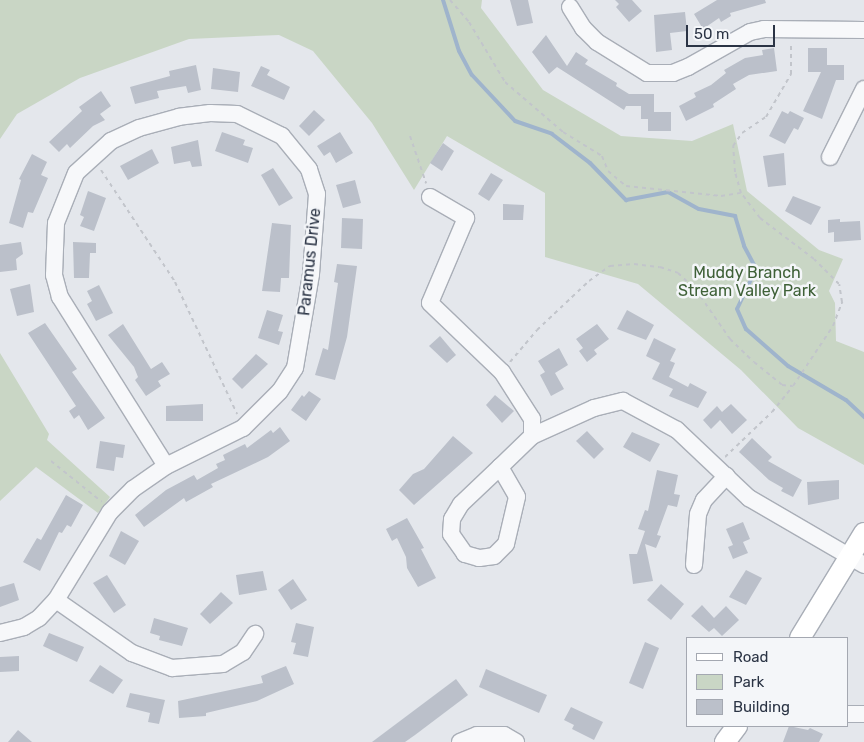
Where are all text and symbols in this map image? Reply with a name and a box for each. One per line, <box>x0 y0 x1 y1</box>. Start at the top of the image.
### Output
scale bar <box>689 15 778 47</box>
text: 50 m <box>694 25 729 43</box>
street label: Paramus Drive <box>295 207 325 317</box>
park label: Muddy Branch Stream Valley Park <box>678 263 816 301</box>
legend <box>686 637 849 727</box>
text: Road <box>733 648 769 666</box>
text: Park <box>733 673 764 691</box>
text: Building <box>733 698 790 716</box>

